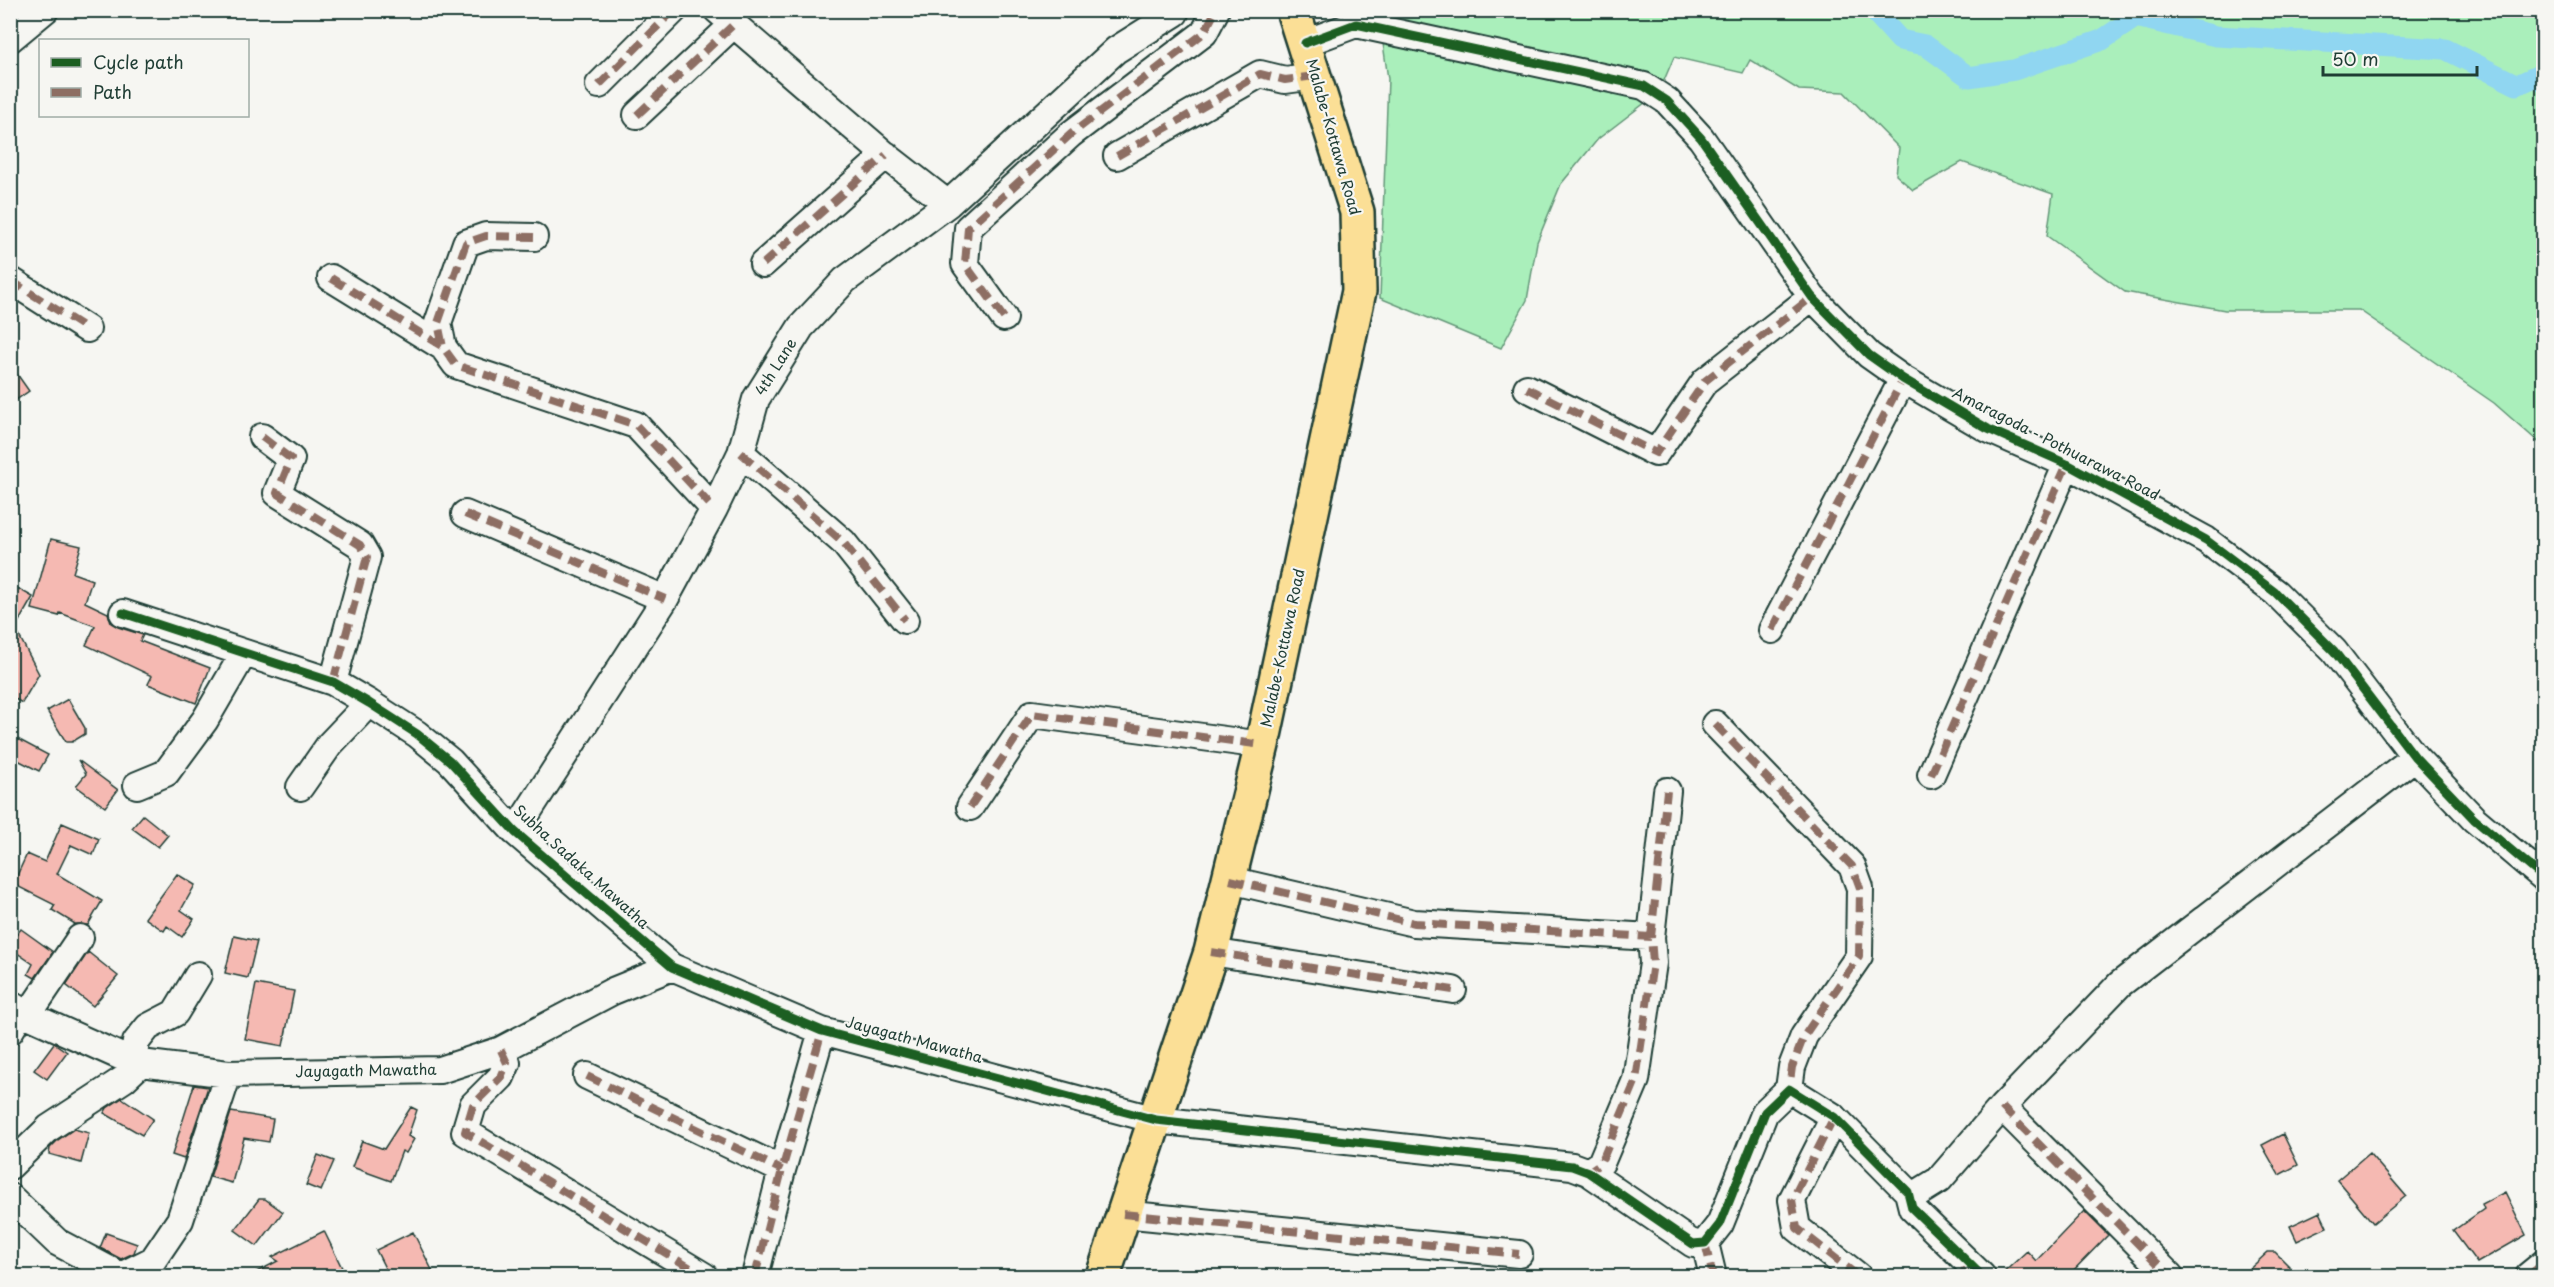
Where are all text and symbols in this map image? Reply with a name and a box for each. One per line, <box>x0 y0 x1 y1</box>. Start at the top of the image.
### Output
legend <box>39 39 249 117</box>
scale bar <box>2323 39 2478 77</box>
text: 50 m <box>2332 45 2379 72</box>
text: Cycle path <box>93 48 184 75</box>
street label: Malabe-Kottawa Road <box>1301 56 1368 217</box>
text: Path <box>93 78 132 105</box>
street label: 4th Lane <box>748 333 801 399</box>
street label: Amaragoda - Pothuarawa Road <box>1949 380 2164 505</box>
street label: Malabe-Kottawa Road <box>1253 566 1310 729</box>
street label: Subha Sadaka Mawatha <box>509 798 656 934</box>
street label: Jayagath Mawatha <box>843 1009 986 1068</box>
street label: Jayagath Mawatha <box>295 1057 437 1082</box>

